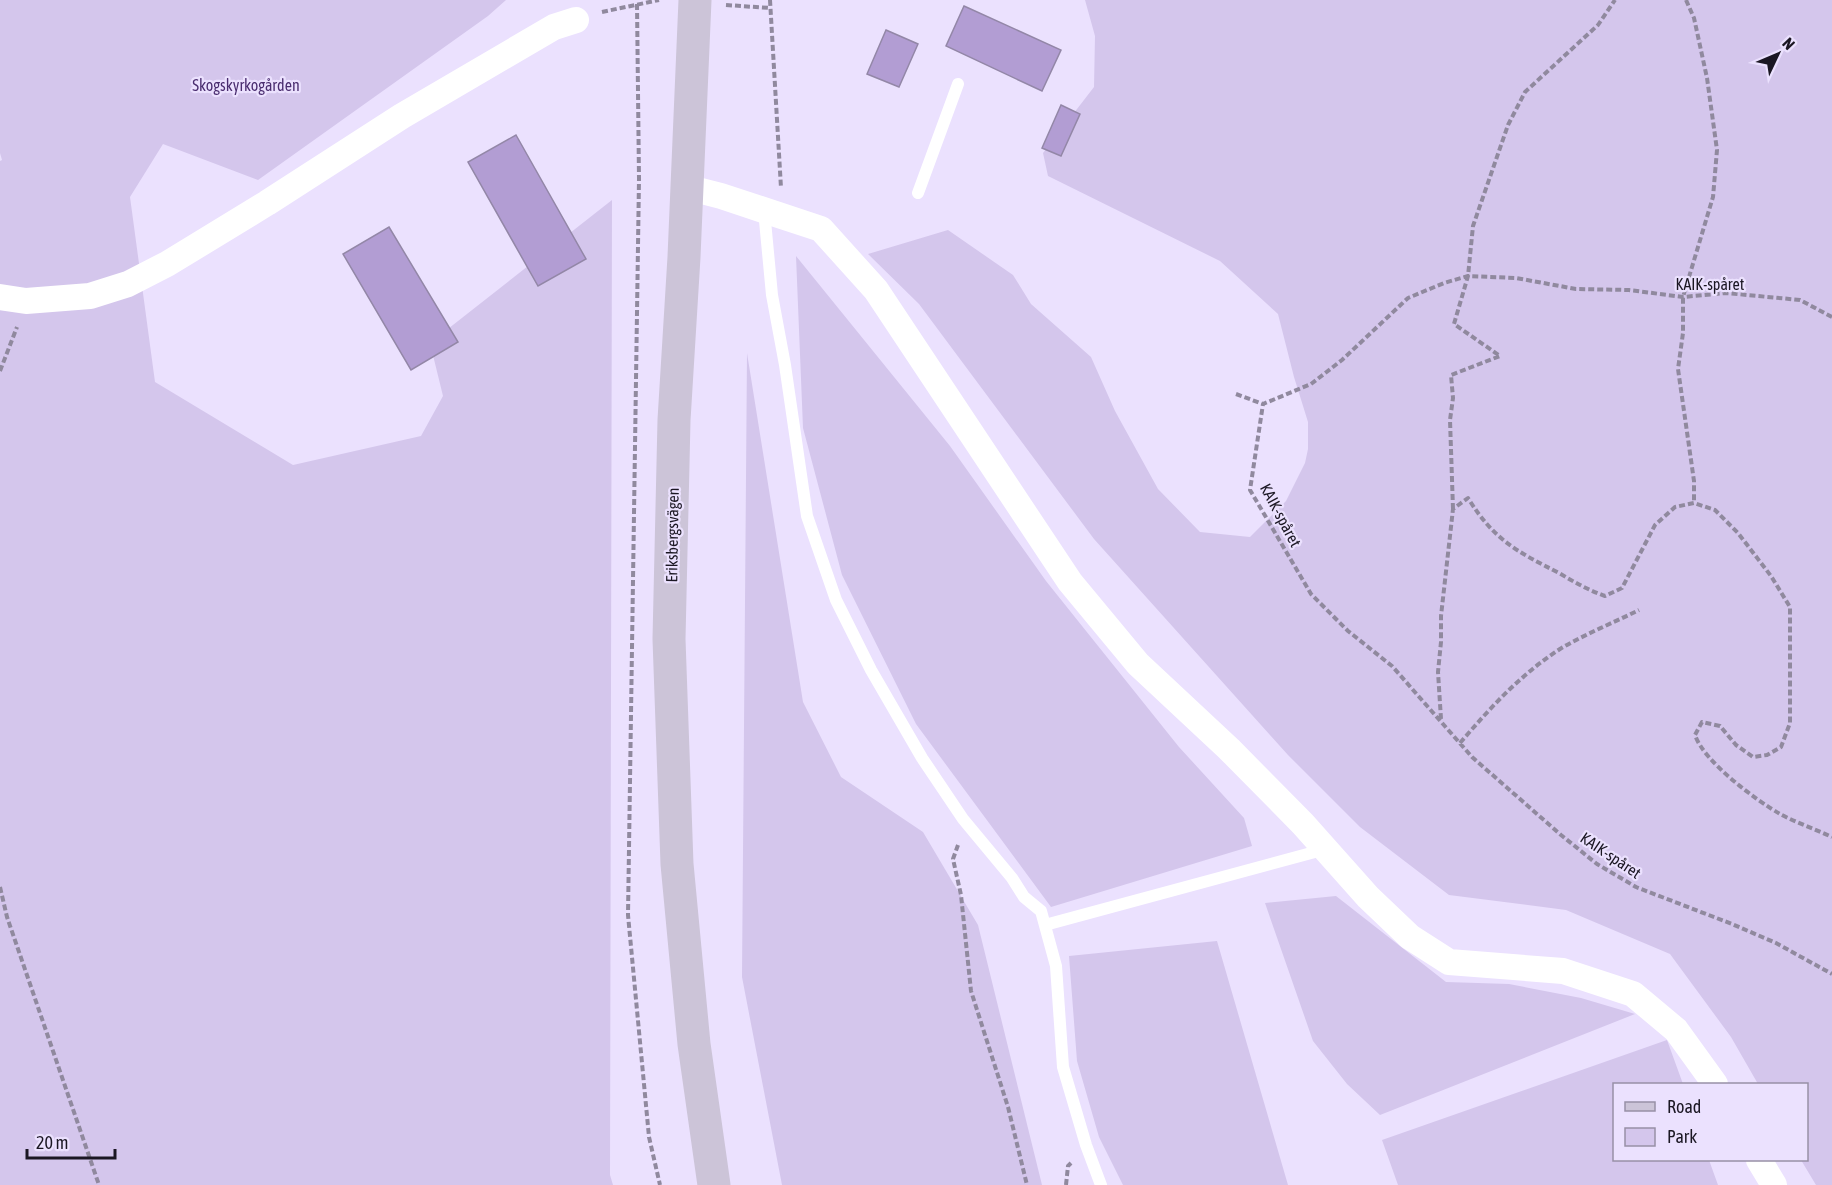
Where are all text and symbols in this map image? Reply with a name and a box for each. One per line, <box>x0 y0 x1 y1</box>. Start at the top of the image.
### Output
north arrow <box>1748 24 1808 84</box>
text: N <box>1779 34 1799 53</box>
park label: Skogskyrkogården <box>192 76 300 95</box>
street label: KAIK-spåret <box>1676 275 1745 294</box>
street label: KAIK-spåret <box>1256 480 1305 550</box>
street label: Eriksbergsvägen <box>662 487 683 583</box>
street label: KAIK-spåret <box>1577 828 1645 883</box>
legend <box>1613 1083 1808 1161</box>
text: Road <box>1667 1096 1701 1117</box>
scale bar <box>27 1122 116 1160</box>
text: Park <box>1667 1126 1697 1147</box>
text: 20 m <box>36 1132 68 1153</box>

